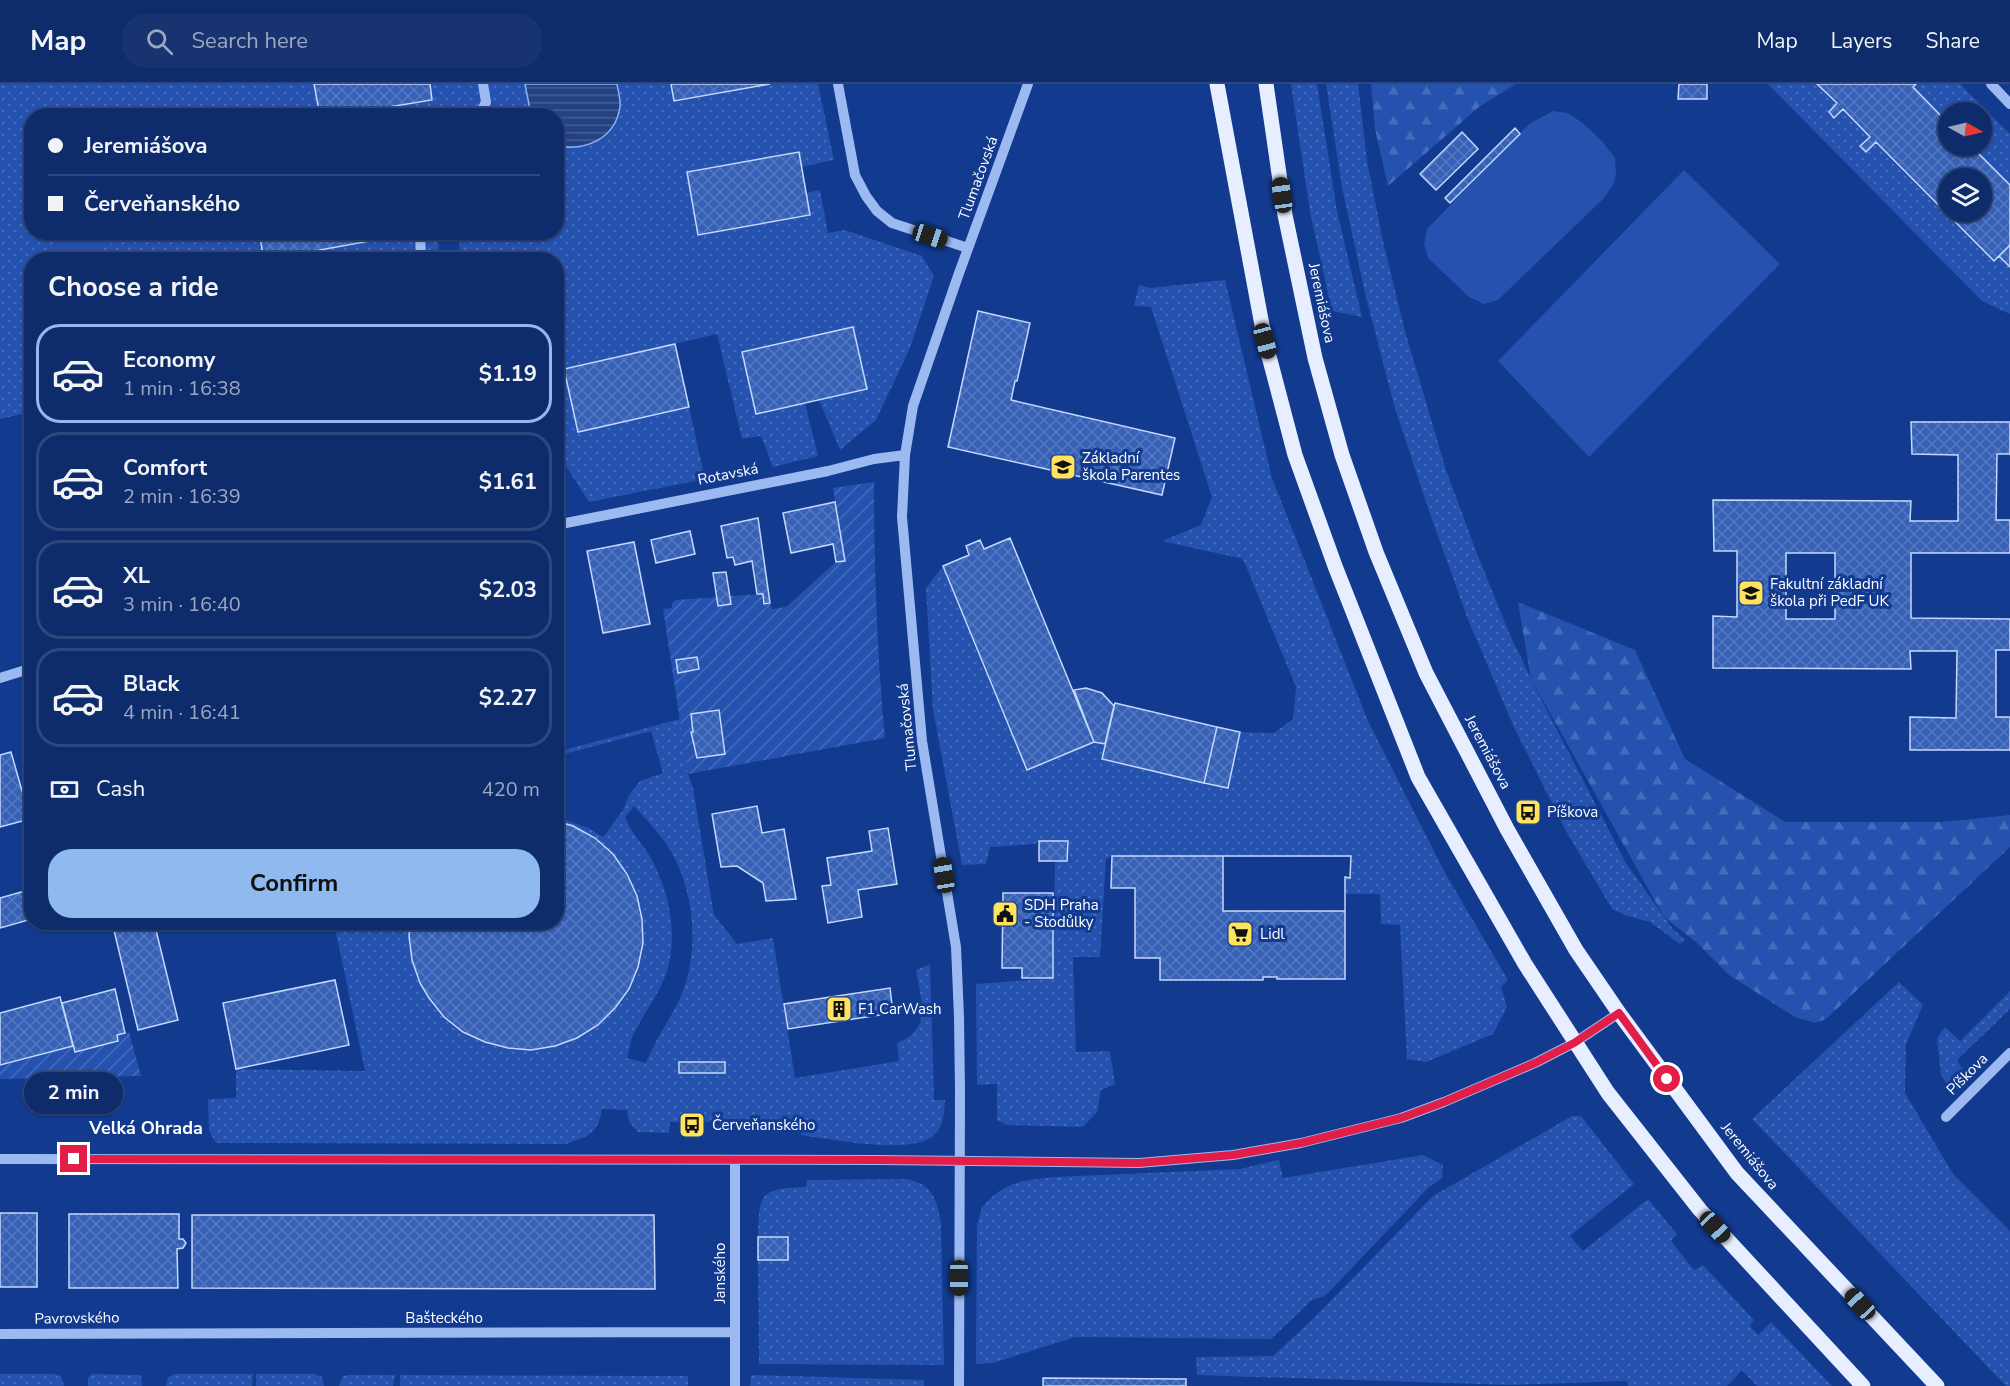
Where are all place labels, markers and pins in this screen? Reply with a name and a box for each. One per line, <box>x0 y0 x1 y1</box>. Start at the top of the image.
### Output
place label: Základní škola Parentes <box>1082 448 1180 485</box>
school or university icon: Základní škola Parentes <box>1048 452 1078 482</box>
place label: Fakultní základní škola při PedF UK <box>1770 574 1889 611</box>
school or university icon: Fakultní základní škola při PedF UK <box>1736 578 1766 608</box>
bus stop icon: Píškova <box>1513 797 1543 827</box>
place label: Píškova <box>1547 802 1598 822</box>
place label: SDH Praha - Stodůlky <box>1024 895 1099 932</box>
public building icon: SDH Praha - Stodůlky <box>990 899 1020 929</box>
supermarket icon: Lidl <box>1225 919 1255 949</box>
place label: Lidl <box>1260 924 1285 944</box>
building icon: F1 CarWash <box>824 994 854 1024</box>
place label: F1 CarWash <box>858 999 942 1019</box>
bus stop icon: Červeňanského <box>677 1110 707 1140</box>
place label: Červeňanského <box>712 1114 815 1135</box>

